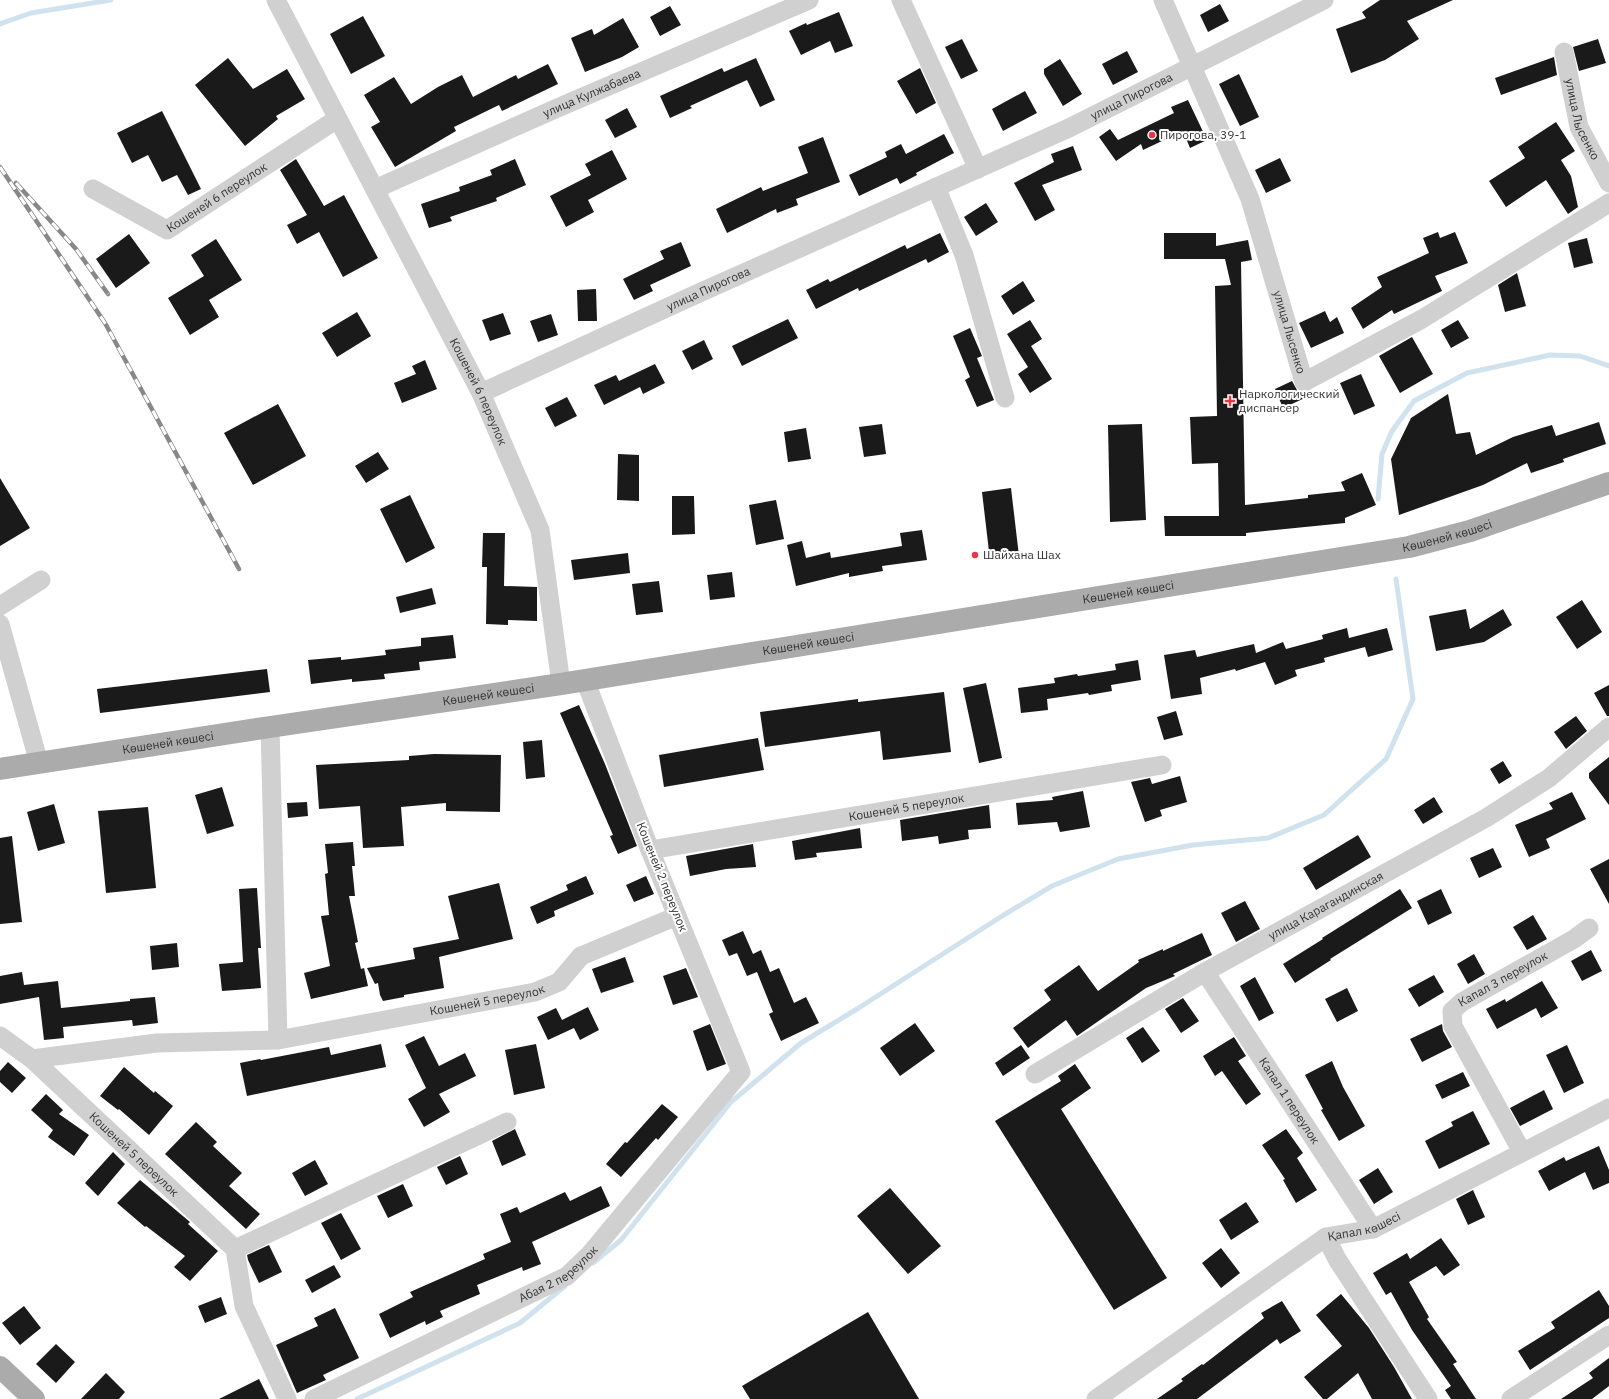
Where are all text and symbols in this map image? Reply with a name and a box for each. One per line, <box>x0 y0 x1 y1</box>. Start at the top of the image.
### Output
street label: улица Кулжабаева <box>540 65 643 121</box>
street label: улица Пирогова <box>1088 69 1175 123</box>
street label: улица Лысенко <box>1562 77 1603 163</box>
place label: Пирогова, 39-1 <box>1160 127 1246 142</box>
marker: Пирогова, 39-1 <box>1147 130 1157 140</box>
street label: Кошеней 6 переулок <box>163 159 270 235</box>
street label: улица Пирогова <box>664 263 753 314</box>
street label: улица Лысенко <box>1270 289 1309 376</box>
street label: Кошеней 6 переулок <box>447 335 511 448</box>
place label: Наркологический диспансер <box>1239 386 1340 415</box>
marker: Наркологический диспансер <box>1224 395 1236 407</box>
street label: Көшеней көшесі <box>1401 516 1494 555</box>
place label: Шайхана Шах <box>983 547 1061 562</box>
marker: Шайхана Шах <box>970 550 980 560</box>
street label: Көшеней көшесі <box>1081 577 1175 607</box>
street label: Көшеней көшесі <box>761 629 855 658</box>
street label: Көшеней көшесі <box>441 680 535 708</box>
street label: Көшеней көшесі <box>121 728 215 757</box>
street label: Кошеней 5 переулок <box>847 790 966 824</box>
street label: Кошеней 2 переулок <box>634 820 691 934</box>
street label: улица Карагандинская <box>1265 868 1386 943</box>
street label: Капал 3 переулок <box>1455 947 1550 1010</box>
street label: Кошеней 5 переулок <box>428 981 547 1019</box>
street label: Капал 1 переулок <box>1256 1055 1324 1147</box>
street label: Кошеней 5 переулок <box>86 1109 182 1200</box>
street label: Қапал көшесі <box>1326 1208 1403 1244</box>
street label: Абая 2 переулок <box>516 1242 601 1305</box>

